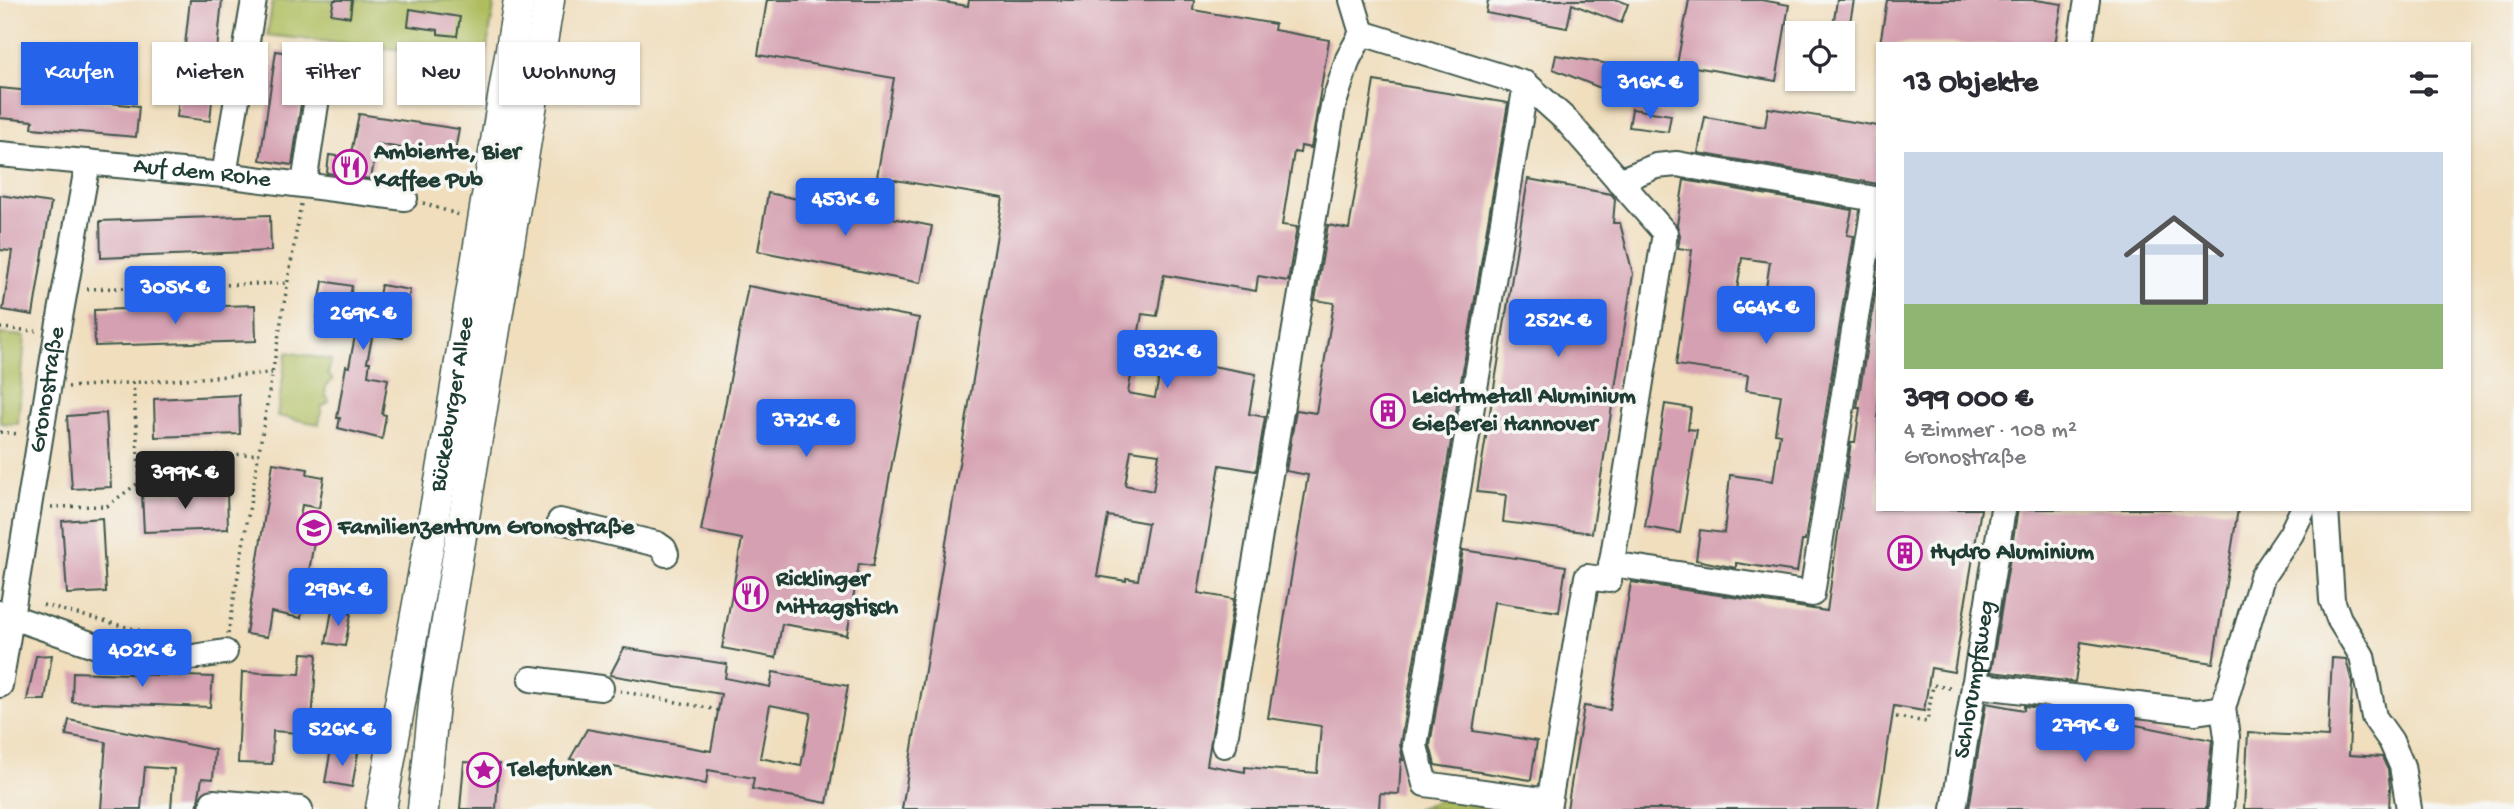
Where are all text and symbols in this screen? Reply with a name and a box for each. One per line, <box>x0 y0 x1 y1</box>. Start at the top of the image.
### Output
map controls <box>1785 21 1855 91</box>
button: locate <box>1785 21 1855 91</box>
chip: Kaufen <box>21 42 138 105</box>
chip: Mieten <box>152 42 268 105</box>
chip: Filter <box>282 42 383 105</box>
chip: Neu <box>397 42 485 105</box>
chip: Wohnung <box>499 42 640 105</box>
pin: 316K € <box>1593 61 1707 121</box>
icon: filters <box>2405 65 2443 103</box>
text: 13 Objekte <box>1904 67 2038 102</box>
text: 316K € <box>1618 70 1682 97</box>
place label: Ambiente, Bier Kaffee Pub <box>373 139 523 196</box>
restaurant icon: Ambiente, Bier Kaffee Pub <box>331 148 369 186</box>
street label: Auf dem Rohe <box>132 152 273 195</box>
pin: 453K € <box>788 178 902 238</box>
text: 453K € <box>812 187 878 214</box>
icon: home <box>2111 197 2237 323</box>
pin: 305K € <box>118 266 232 326</box>
text: 305K € <box>141 275 209 302</box>
pin: 664K € <box>1709 286 1823 346</box>
pin: 269K € <box>306 292 420 352</box>
text: 664K € <box>1733 295 1799 322</box>
pin: 252K € <box>1501 300 1615 359</box>
text: 269K € <box>330 301 396 328</box>
text: 252K € <box>1525 308 1591 335</box>
street label: Bückeburger Allee <box>424 314 482 495</box>
street label: Gronostraße <box>23 324 73 455</box>
pin: 832K € <box>1110 330 1224 390</box>
text: 832K € <box>1133 339 1201 366</box>
place label: Leichtmetall Aluminium Gießerei Hannover <box>1412 383 1636 440</box>
text: 399 000 € <box>1904 383 2033 418</box>
building icon: Leichtmetall Aluminium Gießerei Hannover <box>1369 392 1407 430</box>
pin: 372K € <box>749 400 863 459</box>
text: 372K € <box>773 408 839 435</box>
text: 4 Zimmer · 108 m² <box>1904 418 2077 445</box>
text: Gronostraße <box>1904 445 2026 472</box>
pin: 399K € <box>128 452 242 511</box>
text: 399K € <box>152 460 218 487</box>
school or university icon: Familienzentrum Gronostraße <box>295 509 333 547</box>
place label: Familienzentrum Gronostraße <box>337 514 636 543</box>
building icon: Hydro Aluminium <box>1886 534 1924 572</box>
place label: Hydro Aluminium <box>1930 539 2094 568</box>
place label: Ricklinger Mittagstisch <box>775 566 898 623</box>
pin: 298K € <box>281 568 395 628</box>
restaurant icon: Ricklinger Mittagstisch <box>732 575 770 613</box>
text: 298K € <box>304 577 372 604</box>
street label: Schlorumpfsweg <box>1948 599 2002 761</box>
pin: 402K € <box>85 630 199 689</box>
text: 402K € <box>108 638 176 665</box>
pin: 279K € <box>2028 704 2142 764</box>
pin: 526K € <box>285 708 399 768</box>
text: 279K € <box>2052 713 2118 740</box>
text: 526K € <box>309 717 375 744</box>
place icon: Telefunken <box>465 751 503 789</box>
place label: Telefunken <box>506 756 612 785</box>

